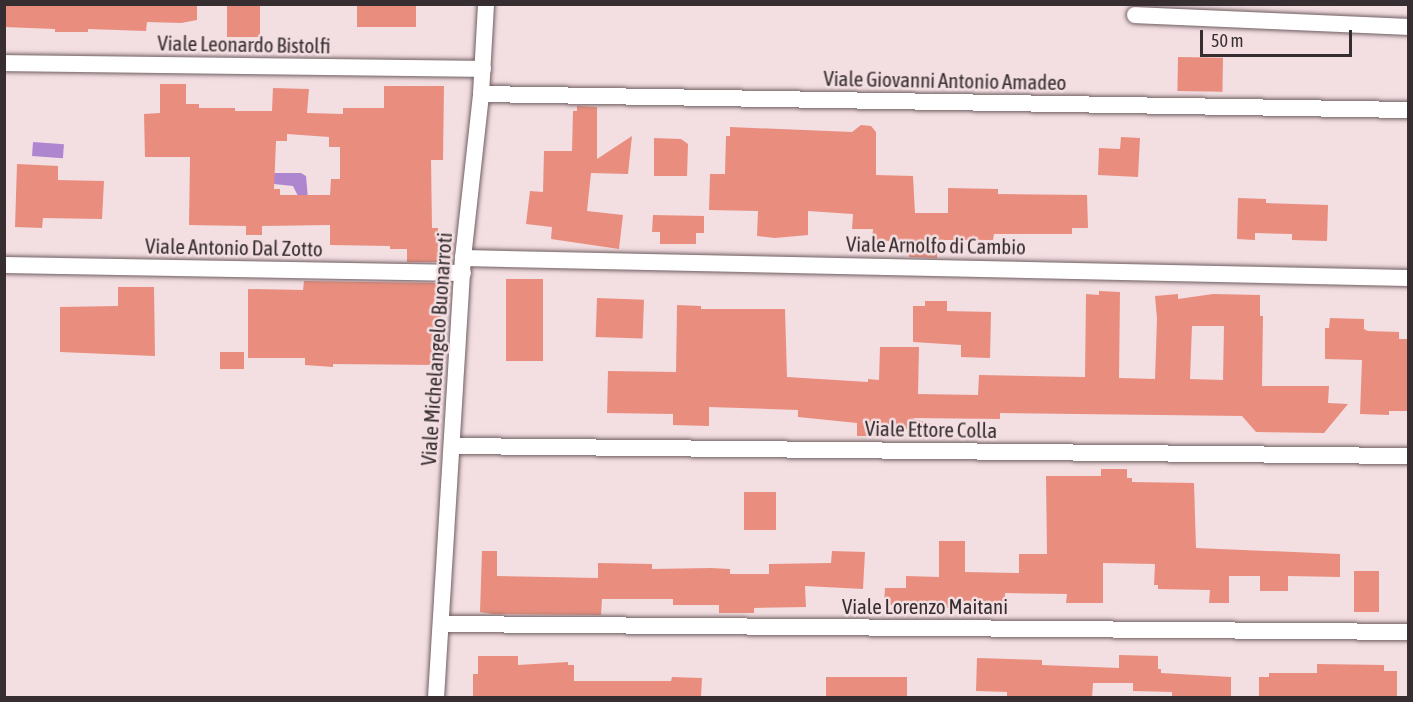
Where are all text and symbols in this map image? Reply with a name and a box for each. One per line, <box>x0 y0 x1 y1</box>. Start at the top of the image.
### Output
scale bar <box>1203 18 1354 56</box>
street label: Viale Leonardo Bistolfi <box>157 30 331 58</box>
text: 50 m <box>1211 30 1243 51</box>
street label: Viale Giovanni Antonio Amadeo <box>823 65 1067 95</box>
street label: Viale Michelangelo Buonarroti <box>415 231 457 467</box>
street label: Viale Arnolfo di Cambio <box>846 231 1026 259</box>
street label: Viale Antonio Dal Zotto <box>145 233 323 261</box>
street label: Viale Ettore Colla <box>865 415 997 443</box>
street label: Viale Lorenzo Maitani <box>842 593 1008 619</box>

